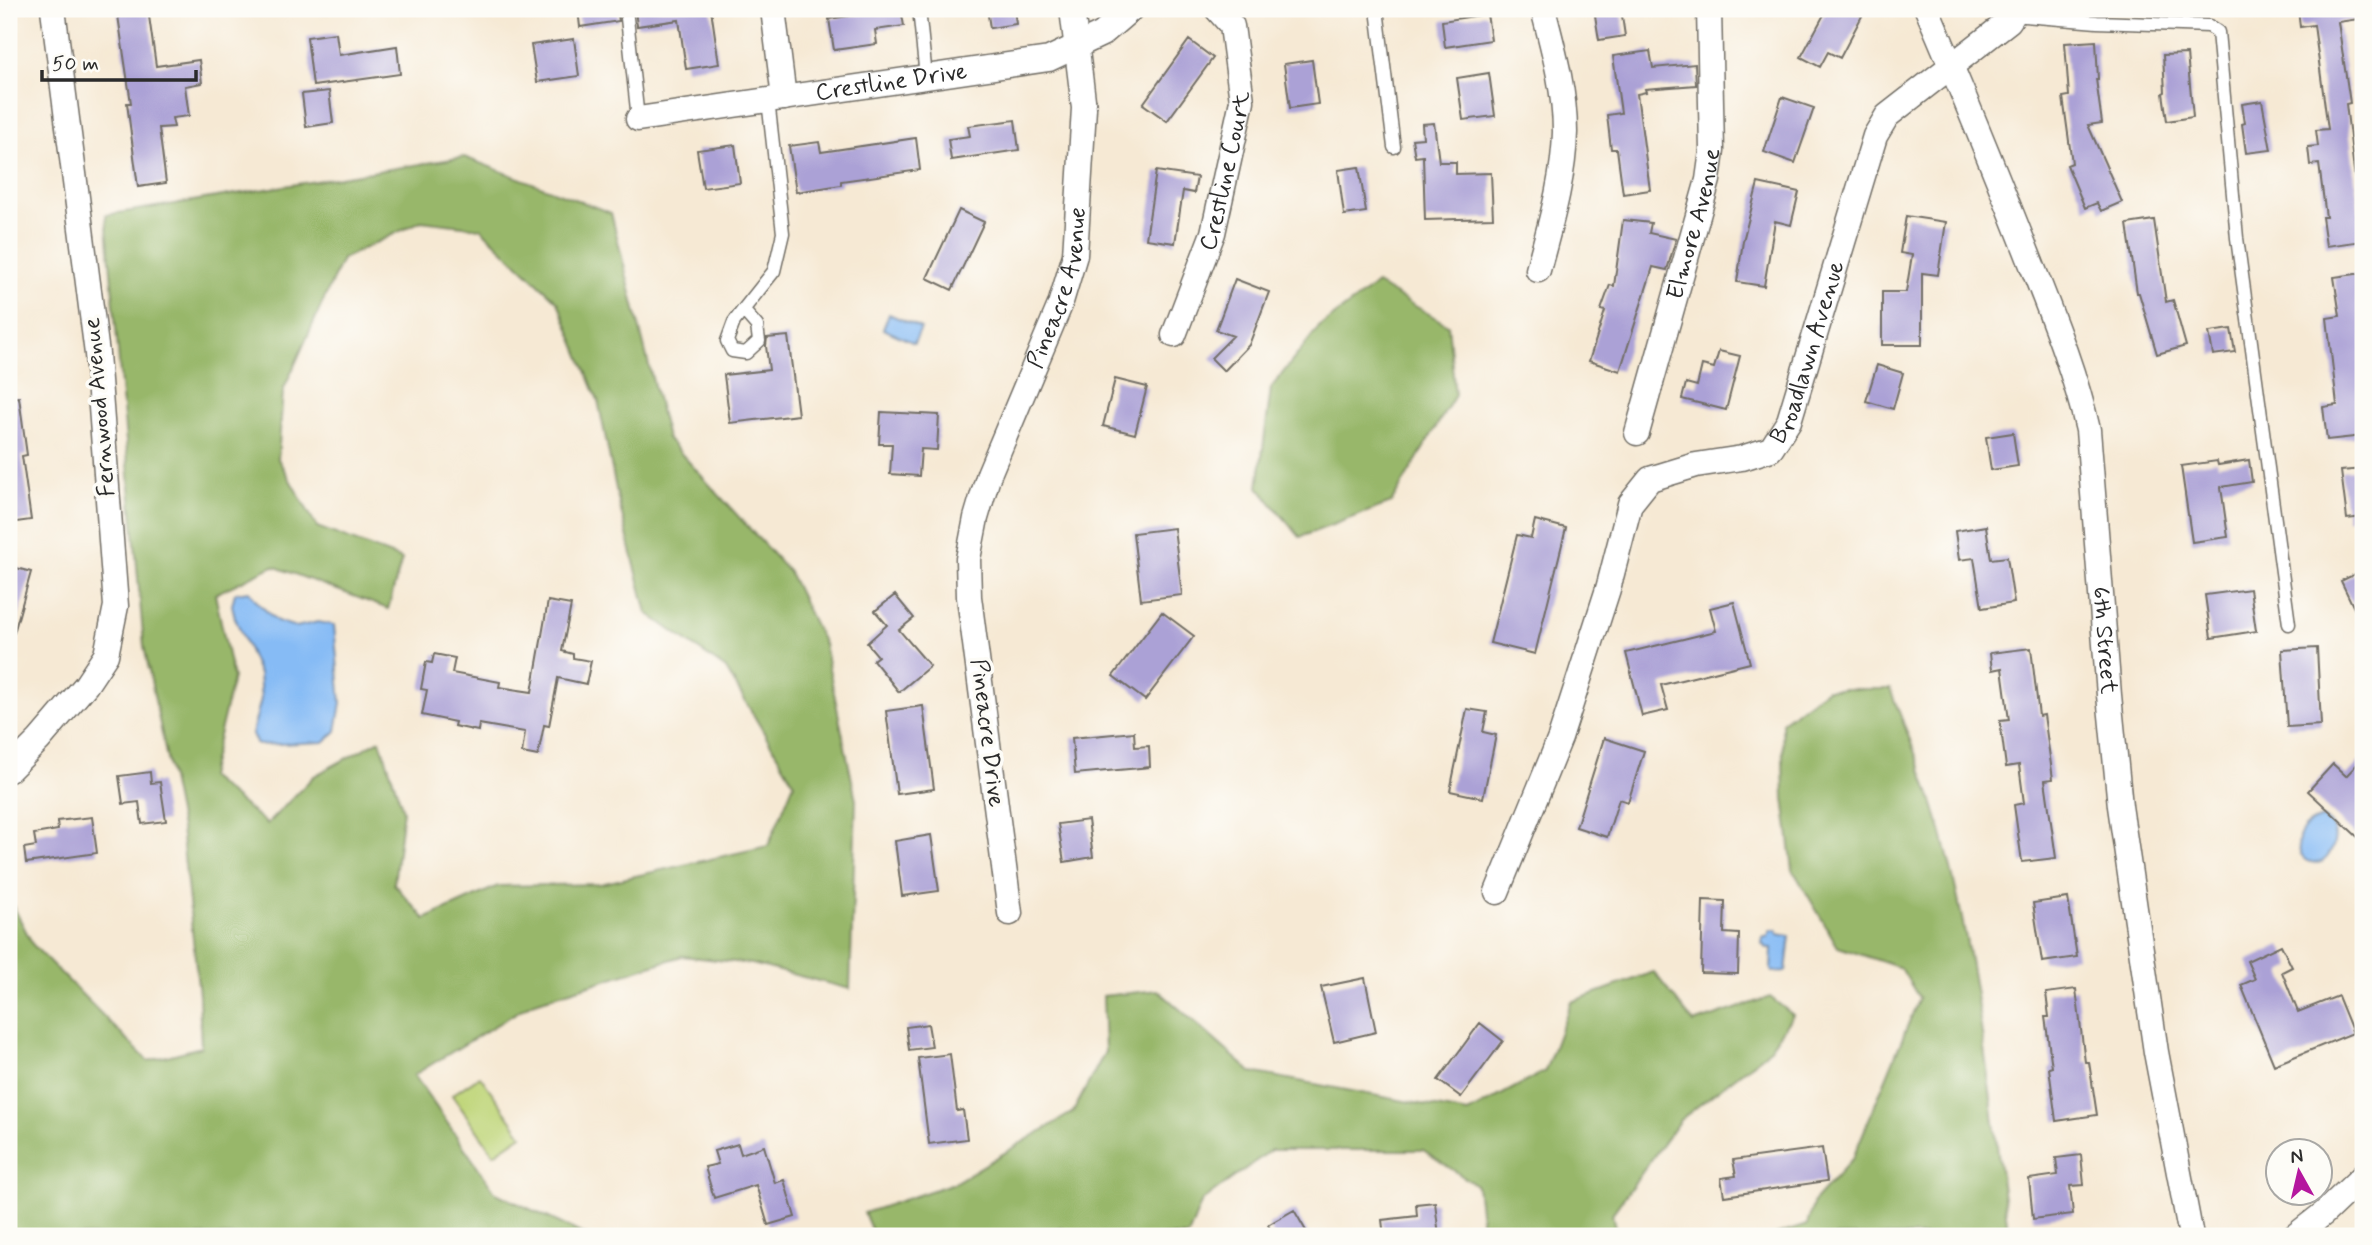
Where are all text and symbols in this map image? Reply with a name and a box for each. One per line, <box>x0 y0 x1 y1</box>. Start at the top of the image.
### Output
scale bar <box>42 38 196 82</box>
text: 50 m <box>52 50 99 78</box>
street label: Crestline Drive <box>814 56 969 108</box>
street label: Crestline Court <box>1192 91 1258 255</box>
street label: Elmore Avenue <box>1660 146 1728 303</box>
street label: Pineacre Avenue <box>1020 206 1093 373</box>
street label: Broadlawn Avenue <box>1763 257 1852 450</box>
street label: Fernwood Avenue <box>77 316 123 498</box>
street label: 6th Street <box>2085 585 2124 695</box>
street label: Pineacre Drive <box>963 657 1011 809</box>
north arrow <box>2264 1136 2334 1206</box>
text: N <box>2289 1143 2305 1170</box>

